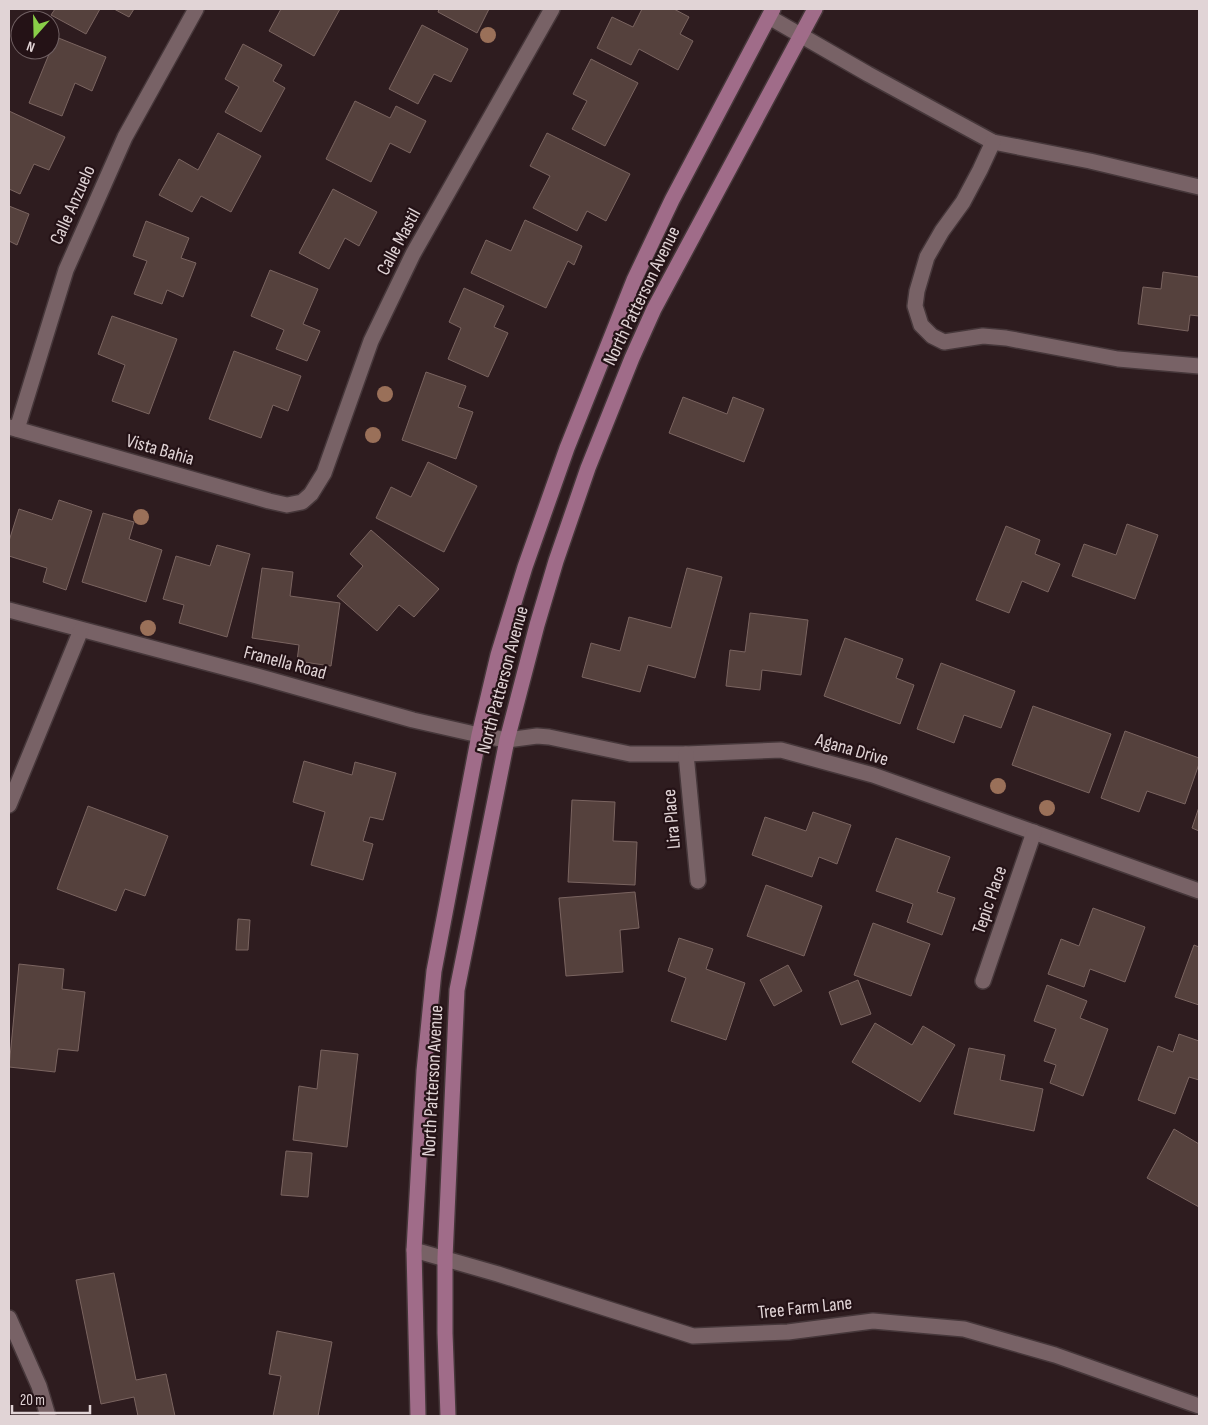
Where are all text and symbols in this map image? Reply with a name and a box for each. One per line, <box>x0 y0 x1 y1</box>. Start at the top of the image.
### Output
north arrow <box>10 10 60 60</box>
text: N <box>24 37 37 56</box>
street label: Calle Anzuelo <box>45 162 101 248</box>
street label: Calle Mastil <box>372 205 426 279</box>
street label: North Patterson Avenue <box>598 223 686 369</box>
street label: Vista Bahia <box>123 429 197 471</box>
street label: North Patterson Avenue <box>472 604 534 756</box>
street label: Franella Road <box>241 641 329 685</box>
street label: Agana Drive <box>812 728 891 771</box>
street label: Lira Place <box>658 788 686 850</box>
street label: Tepic Place <box>968 863 1012 937</box>
street label: North Patterson Avenue <box>418 1005 448 1157</box>
street label: Tree Farm Lane <box>757 1292 853 1324</box>
scale bar <box>12 1382 90 1414</box>
text: 20 m <box>20 1391 45 1410</box>

